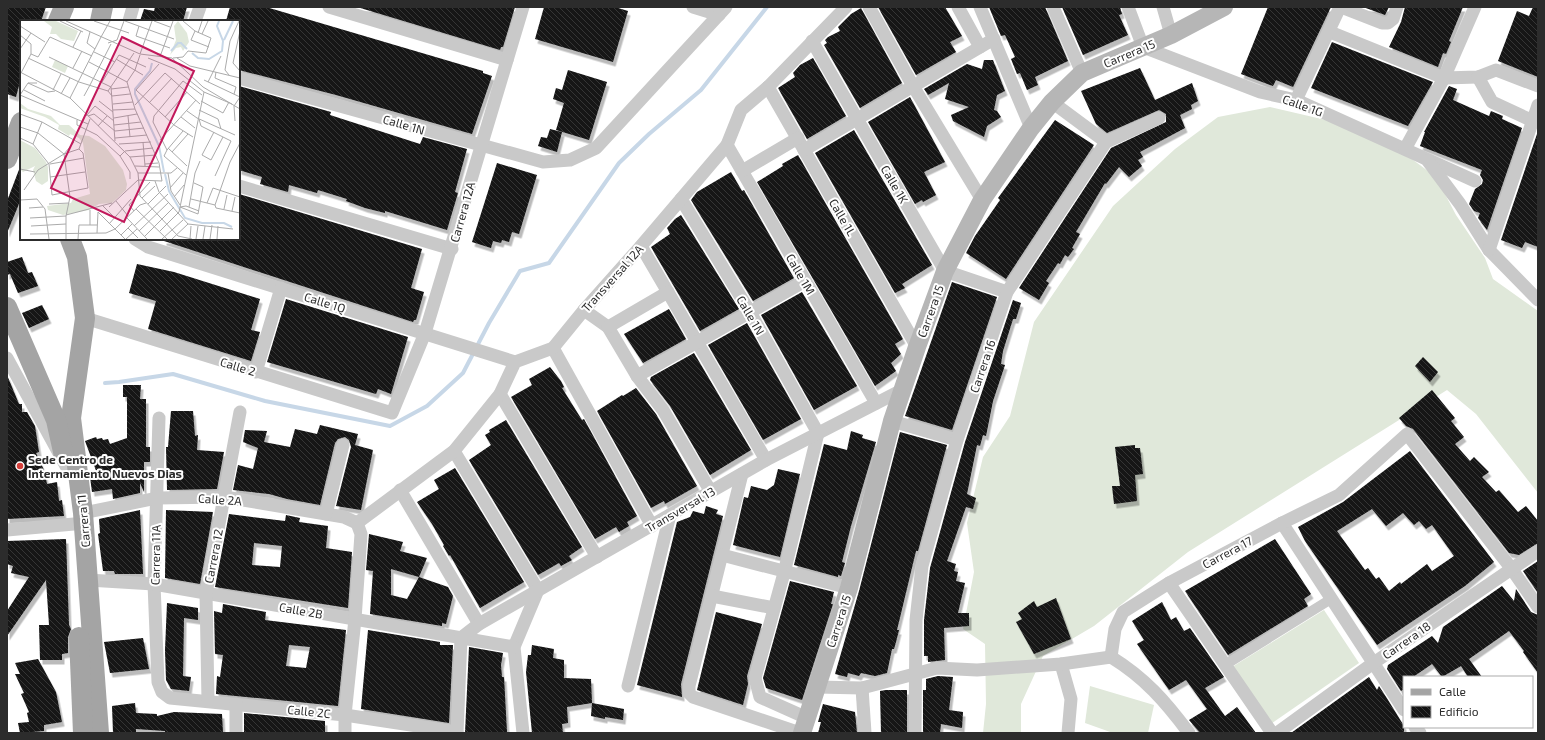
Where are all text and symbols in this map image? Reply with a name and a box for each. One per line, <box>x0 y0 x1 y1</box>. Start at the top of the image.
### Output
inset map <box>20 20 240 240</box>
street label: Carrera 15 <box>1101 36 1157 70</box>
street label: Calle 1G <box>1281 91 1325 119</box>
street label: Calle 1N <box>381 111 427 137</box>
street label: Calle 1K <box>879 163 911 205</box>
street label: Carrera 12A <box>447 180 477 244</box>
street label: Calle 1L <box>827 196 859 238</box>
street label: Transversal 12A <box>578 241 646 314</box>
street label: Calle 1M <box>784 251 818 297</box>
street label: Carrera 15 <box>914 283 946 339</box>
street label: Calle 1Q <box>302 289 347 316</box>
street label: Calle 1N <box>734 293 768 337</box>
street label: Carrera 16 <box>966 338 998 394</box>
street label: Calle 2 <box>219 354 258 378</box>
place label: Sede Centro de Internamiento Nuevos Dias <box>28 452 182 480</box>
marker: Sede Centro de Internamiento Nuevos Dias <box>15 461 25 471</box>
street label: Transversal 13 <box>643 483 717 535</box>
street label: Calle 2A <box>198 490 243 508</box>
street label: Carrera 11 <box>74 494 92 548</box>
street label: Carrera 11A <box>147 524 163 585</box>
street label: Carrera 12 <box>201 527 225 584</box>
street label: Carrera 17 <box>1200 533 1254 571</box>
street label: Carrera 15 <box>823 593 853 649</box>
street label: Calle 2B <box>278 599 324 621</box>
street label: Carrera 18 <box>1379 618 1433 662</box>
legend <box>1403 676 1533 728</box>
text: Calle <box>1439 684 1466 698</box>
street label: Calle 2C <box>287 702 331 720</box>
text: Edificio <box>1439 704 1479 718</box>

